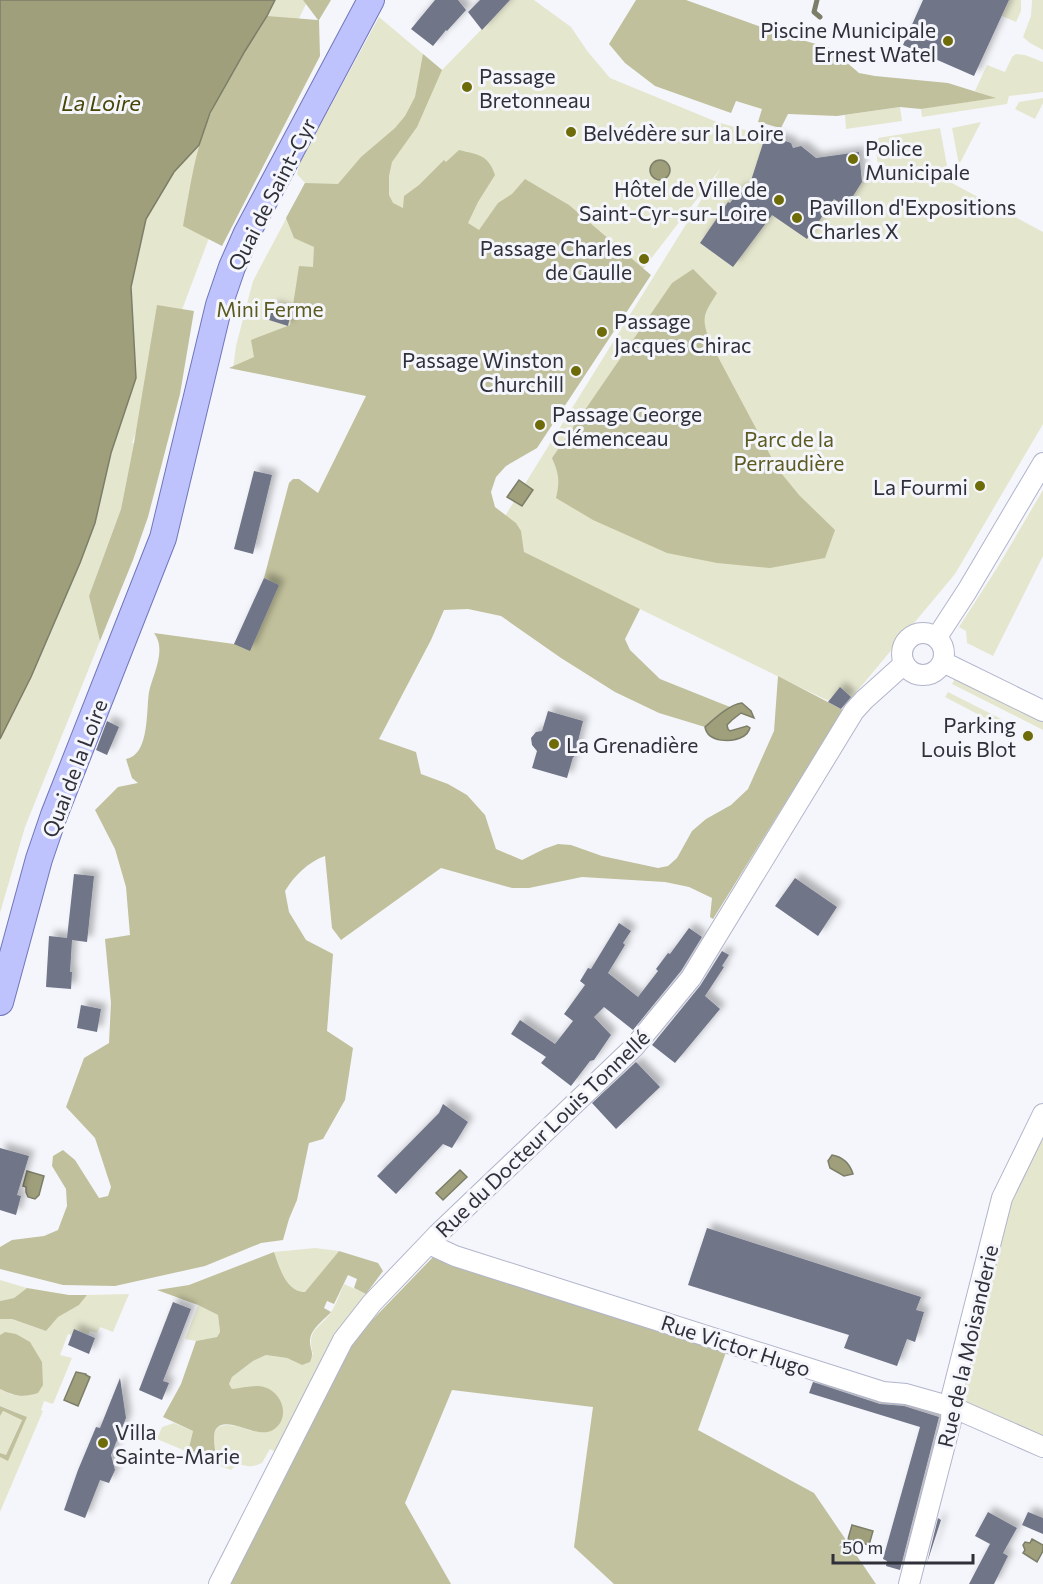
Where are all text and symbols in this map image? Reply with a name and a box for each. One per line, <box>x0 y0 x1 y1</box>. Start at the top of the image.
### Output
place label: Piscine Municipale Ernest Watel <box>760 17 936 66</box>
marker: Piscine Municipale Ernest Watel <box>941 34 955 48</box>
place label: Passage Bretonneau <box>479 63 590 112</box>
marker: Passage Bretonneau <box>460 80 474 94</box>
water label: La Loire <box>61 89 141 116</box>
street label: Quai de Saint-Cyr <box>222 114 320 274</box>
place label: Belvédère sur la Loire <box>583 120 784 145</box>
marker: Belvédère sur la Loire <box>564 125 578 139</box>
place label: Police Municipale <box>865 135 970 184</box>
marker: Police Municipale <box>846 152 860 166</box>
place label: Hôtel de Ville de Saint-Cyr-sur-Loire <box>579 176 767 225</box>
marker: Hôtel de Ville de Saint-Cyr-sur-Loire <box>772 193 786 207</box>
place label: Pavillon d'Expositions Charles X <box>809 194 1016 243</box>
marker: Pavillon d'Expositions Charles X <box>790 211 804 225</box>
place label: Passage Charles de Gaulle <box>480 235 632 284</box>
marker: Passage Charles de Gaulle <box>637 252 651 266</box>
park label: Mini Ferme <box>216 296 324 321</box>
place label: Passage Jacques Chirac <box>614 308 752 357</box>
marker: Passage Jacques Chirac <box>595 325 609 339</box>
place label: Passage Winston Churchill <box>402 347 564 396</box>
marker: Passage Winston Churchill <box>569 364 583 378</box>
place label: Passage George Clémenceau <box>552 401 702 450</box>
marker: Passage George Clémenceau <box>533 418 547 432</box>
park label: Parc de la Perraudière <box>734 426 844 475</box>
place label: La Fourmi <box>873 474 968 499</box>
marker: La Fourmi <box>973 479 987 493</box>
street label: Quai de la Loire <box>36 695 112 841</box>
place label: Parking Louis Blot <box>921 712 1016 761</box>
marker: Parking Louis Blot <box>1021 729 1035 743</box>
place label: La Grenadière <box>566 732 698 757</box>
marker: La Grenadière <box>547 737 561 751</box>
street label: Rue du Docteur Louis Tonnellé <box>430 1024 654 1242</box>
street label: Rue de la Moisanderie <box>932 1242 1002 1450</box>
street label: Rue Victor Hugo <box>658 1309 814 1381</box>
place label: Villa Sainte-Marie <box>115 1419 240 1468</box>
marker: Villa Sainte-Marie <box>96 1436 110 1450</box>
scale bar <box>833 1527 972 1565</box>
text: 50 m <box>842 1536 883 1558</box>

